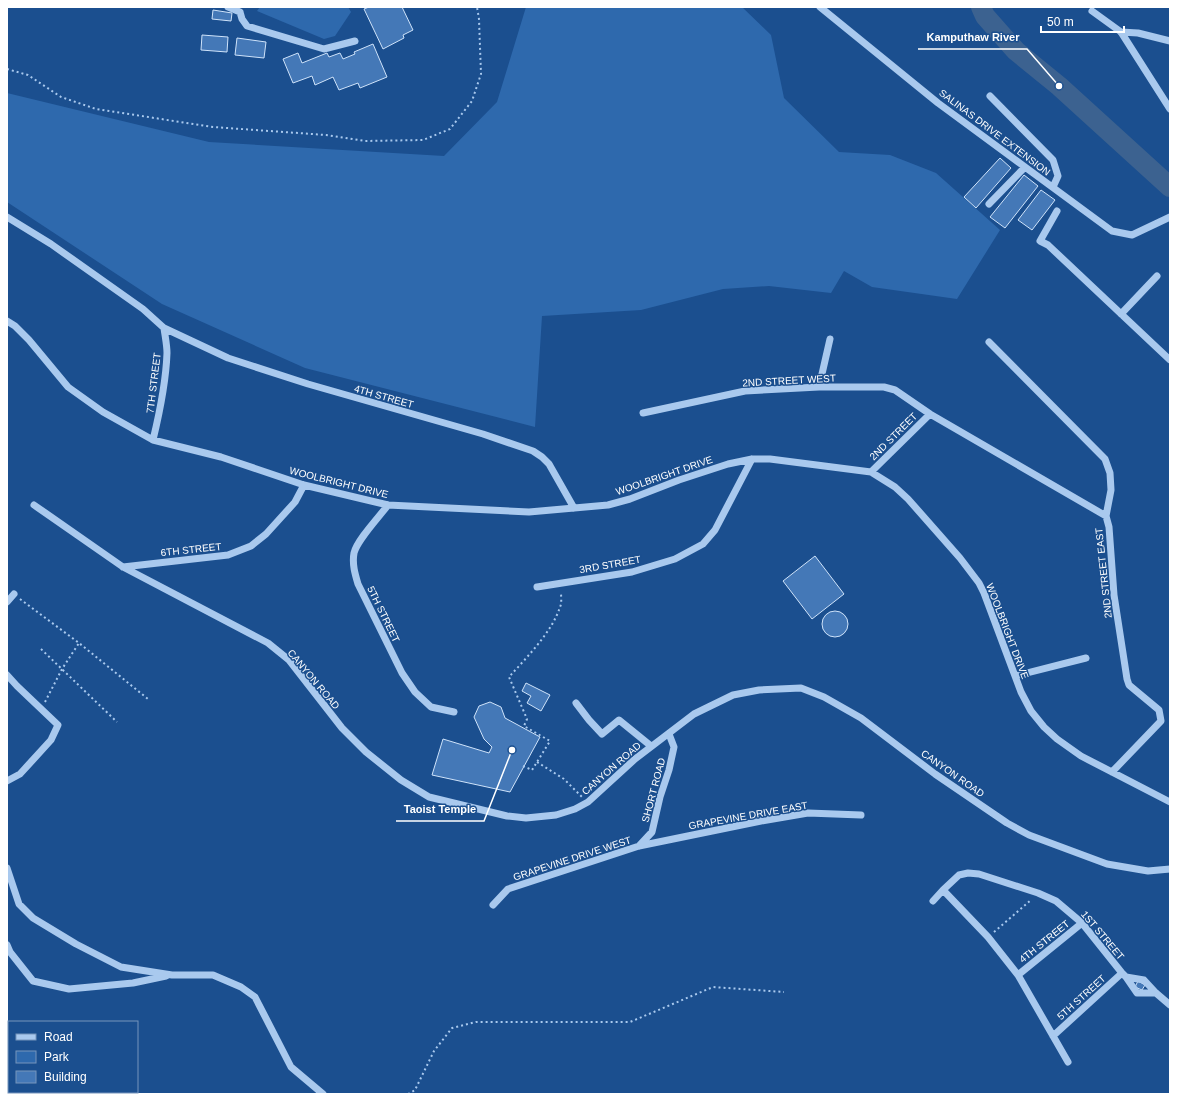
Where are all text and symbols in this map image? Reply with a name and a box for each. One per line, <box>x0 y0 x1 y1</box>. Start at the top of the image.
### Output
scale bar <box>1041 8 1124 34</box>
text: 50 m <box>1047 15 1074 29</box>
callout: Kamputhaw River <box>918 26 1027 49</box>
text: Kamputhaw River <box>927 31 1020 43</box>
street label: SALINAS DRIVE EXTENSION <box>937 87 1052 178</box>
street label: 7TH STREET <box>144 352 163 414</box>
street label: 2ND STREET WEST <box>742 373 836 388</box>
street label: 4TH STREET <box>353 383 415 410</box>
street label: 2ND STREET <box>867 410 919 462</box>
street label: WOOLBRIGHT DRIVE <box>614 454 714 497</box>
street label: WOOLBRIGHT DRIVE <box>288 465 390 500</box>
street label: 2ND STREET EAST <box>1093 527 1114 619</box>
street label: 6TH STREET <box>160 541 222 558</box>
street label: 3RD STREET <box>578 554 642 575</box>
street label: WOOLBRIGHT DRIVE <box>984 582 1031 681</box>
street label: 5TH STREET <box>365 584 402 644</box>
street label: CANYON ROAD <box>285 647 342 711</box>
street label: CANYON ROAD <box>580 740 643 797</box>
street label: CANYON ROAD <box>919 748 986 799</box>
street label: SHORT ROAD <box>640 757 667 824</box>
callout: Taoist Temple <box>396 798 484 821</box>
street label: GRAPEVINE DRIVE EAST <box>688 800 808 831</box>
text: Taoist Temple <box>404 803 476 815</box>
street label: GRAPEVINE DRIVE WEST <box>512 834 633 883</box>
street label: 1ST STREET <box>1079 909 1126 962</box>
street label: 4TH STREET <box>1017 918 1072 965</box>
street label: 5TH STREET <box>1055 973 1108 1022</box>
legend <box>8 1021 138 1093</box>
text: Road <box>44 1030 73 1044</box>
text: Park <box>44 1050 70 1064</box>
text: Building <box>44 1070 87 1084</box>

